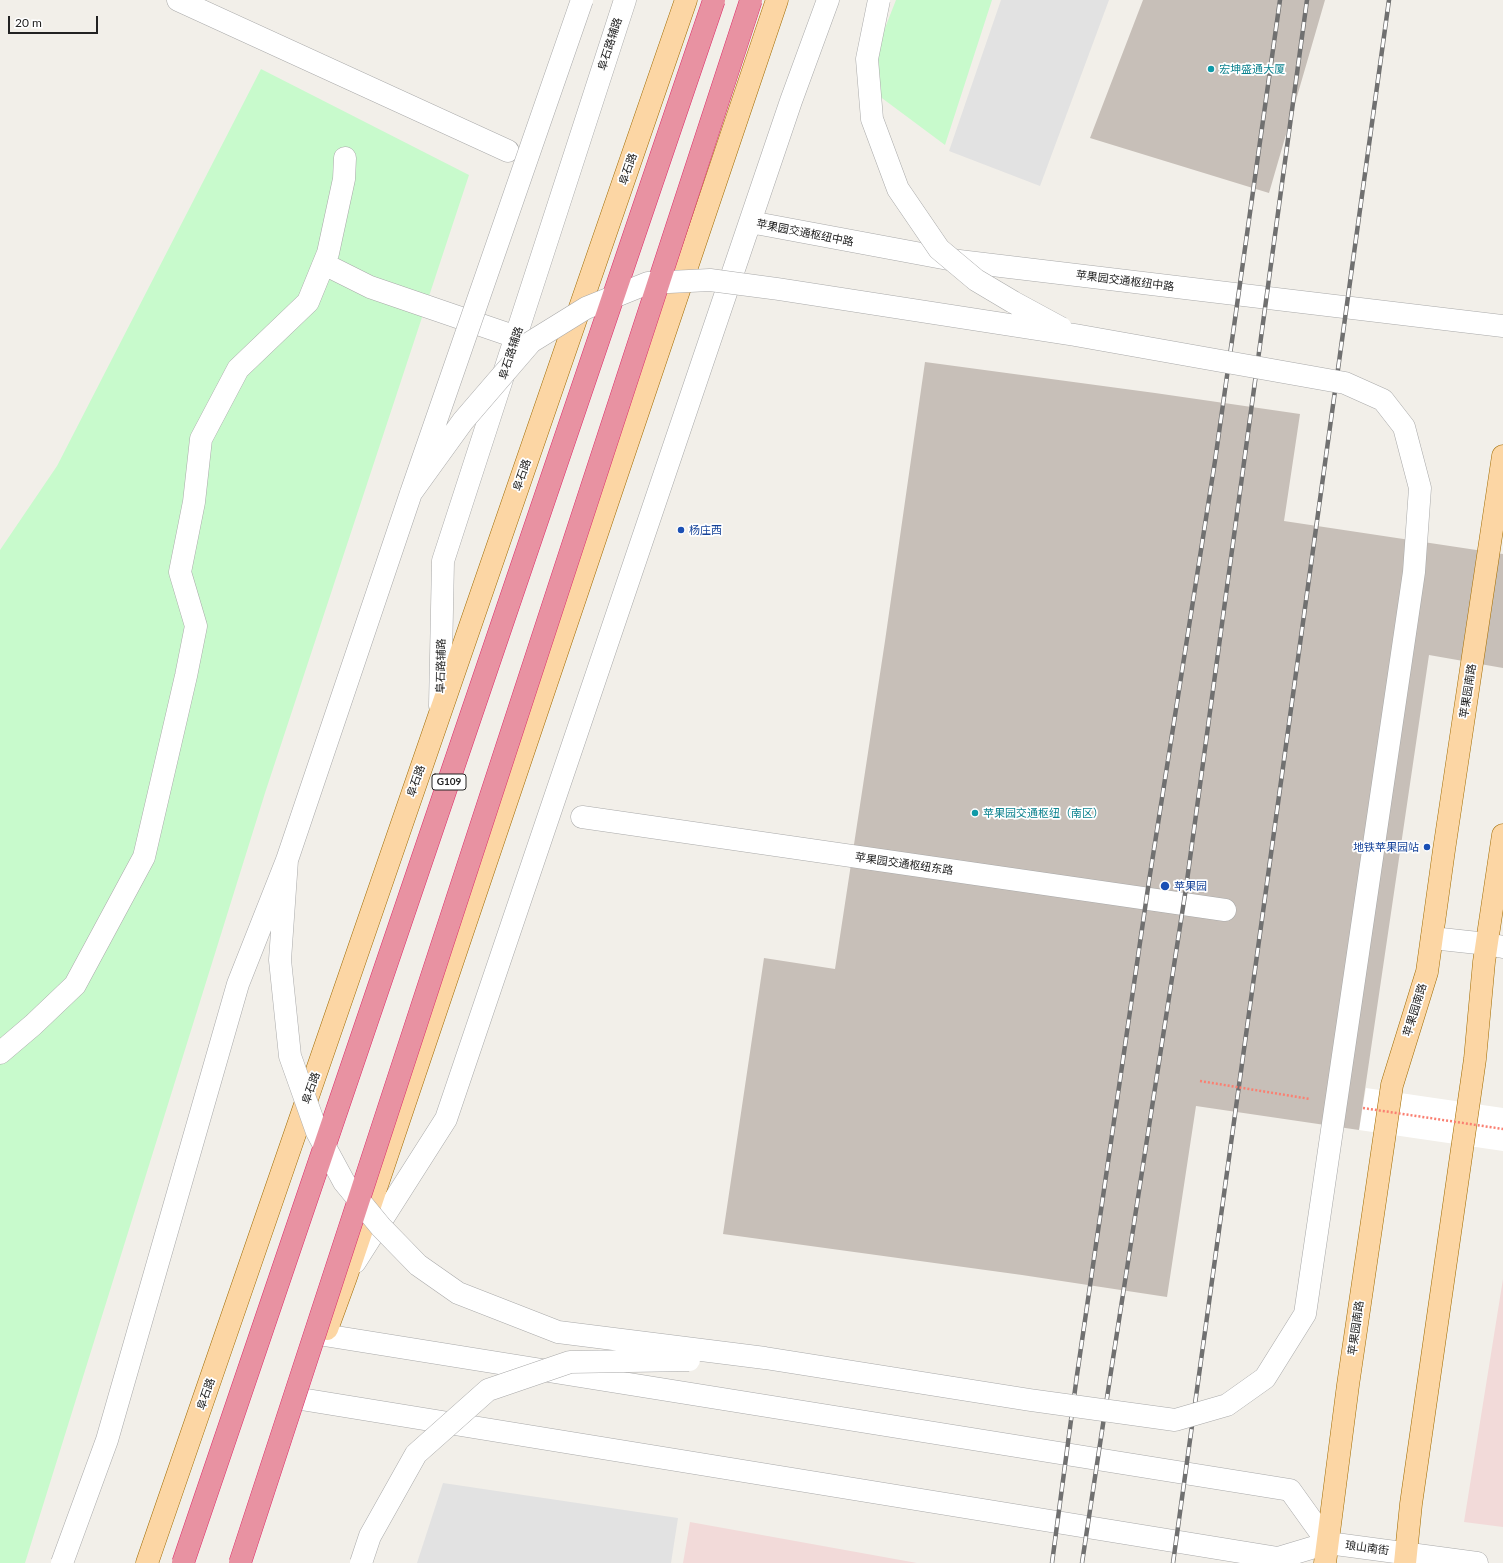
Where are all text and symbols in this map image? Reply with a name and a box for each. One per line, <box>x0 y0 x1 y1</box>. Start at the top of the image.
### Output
scale bar <box>10 8 100 34</box>
text: 20 m <box>15 15 42 30</box>
street label: 阜石路辅路 <box>595 16 625 72</box>
place label: 宏坤盛通大厦 <box>1219 62 1285 76</box>
marker: 宏坤盛通大厦 <box>1206 64 1216 74</box>
street label: 阜石路 <box>616 151 640 187</box>
street label: 苹果园交通枢纽中路 <box>755 217 855 249</box>
street label: 苹果园交通枢纽中路 <box>1075 268 1175 294</box>
street label: 阜石路辅路 <box>496 325 526 381</box>
street label: 阜石路 <box>510 457 534 493</box>
place label: 杨庄西 <box>689 523 722 537</box>
marker: 杨庄西 <box>676 525 686 535</box>
street label: 阜石路辅路 <box>434 638 448 694</box>
street label: 苹果园南路 <box>1457 663 1479 719</box>
street label: 阜石路 <box>404 763 428 799</box>
road number: G109 <box>432 774 466 790</box>
place label: 苹果园交通枢纽（南区） <box>983 806 1104 820</box>
marker: 苹果园交通枢纽（南区） <box>970 808 980 818</box>
place label: 地铁苹果园站 <box>1353 840 1419 854</box>
marker: 地铁苹果园站 <box>1422 842 1432 852</box>
street label: 苹果园交通枢纽东路 <box>854 851 954 877</box>
place label: 苹果园 <box>1174 879 1207 893</box>
marker: 苹果园 <box>1159 880 1171 892</box>
street label: 苹果园南路 <box>1401 982 1429 1038</box>
street label: 阜石路 <box>299 1070 323 1106</box>
street label: 苹果园南路 <box>1346 1300 1366 1356</box>
street label: 阜石路 <box>194 1376 218 1412</box>
street label: 琅山南街 <box>1344 1538 1390 1558</box>

